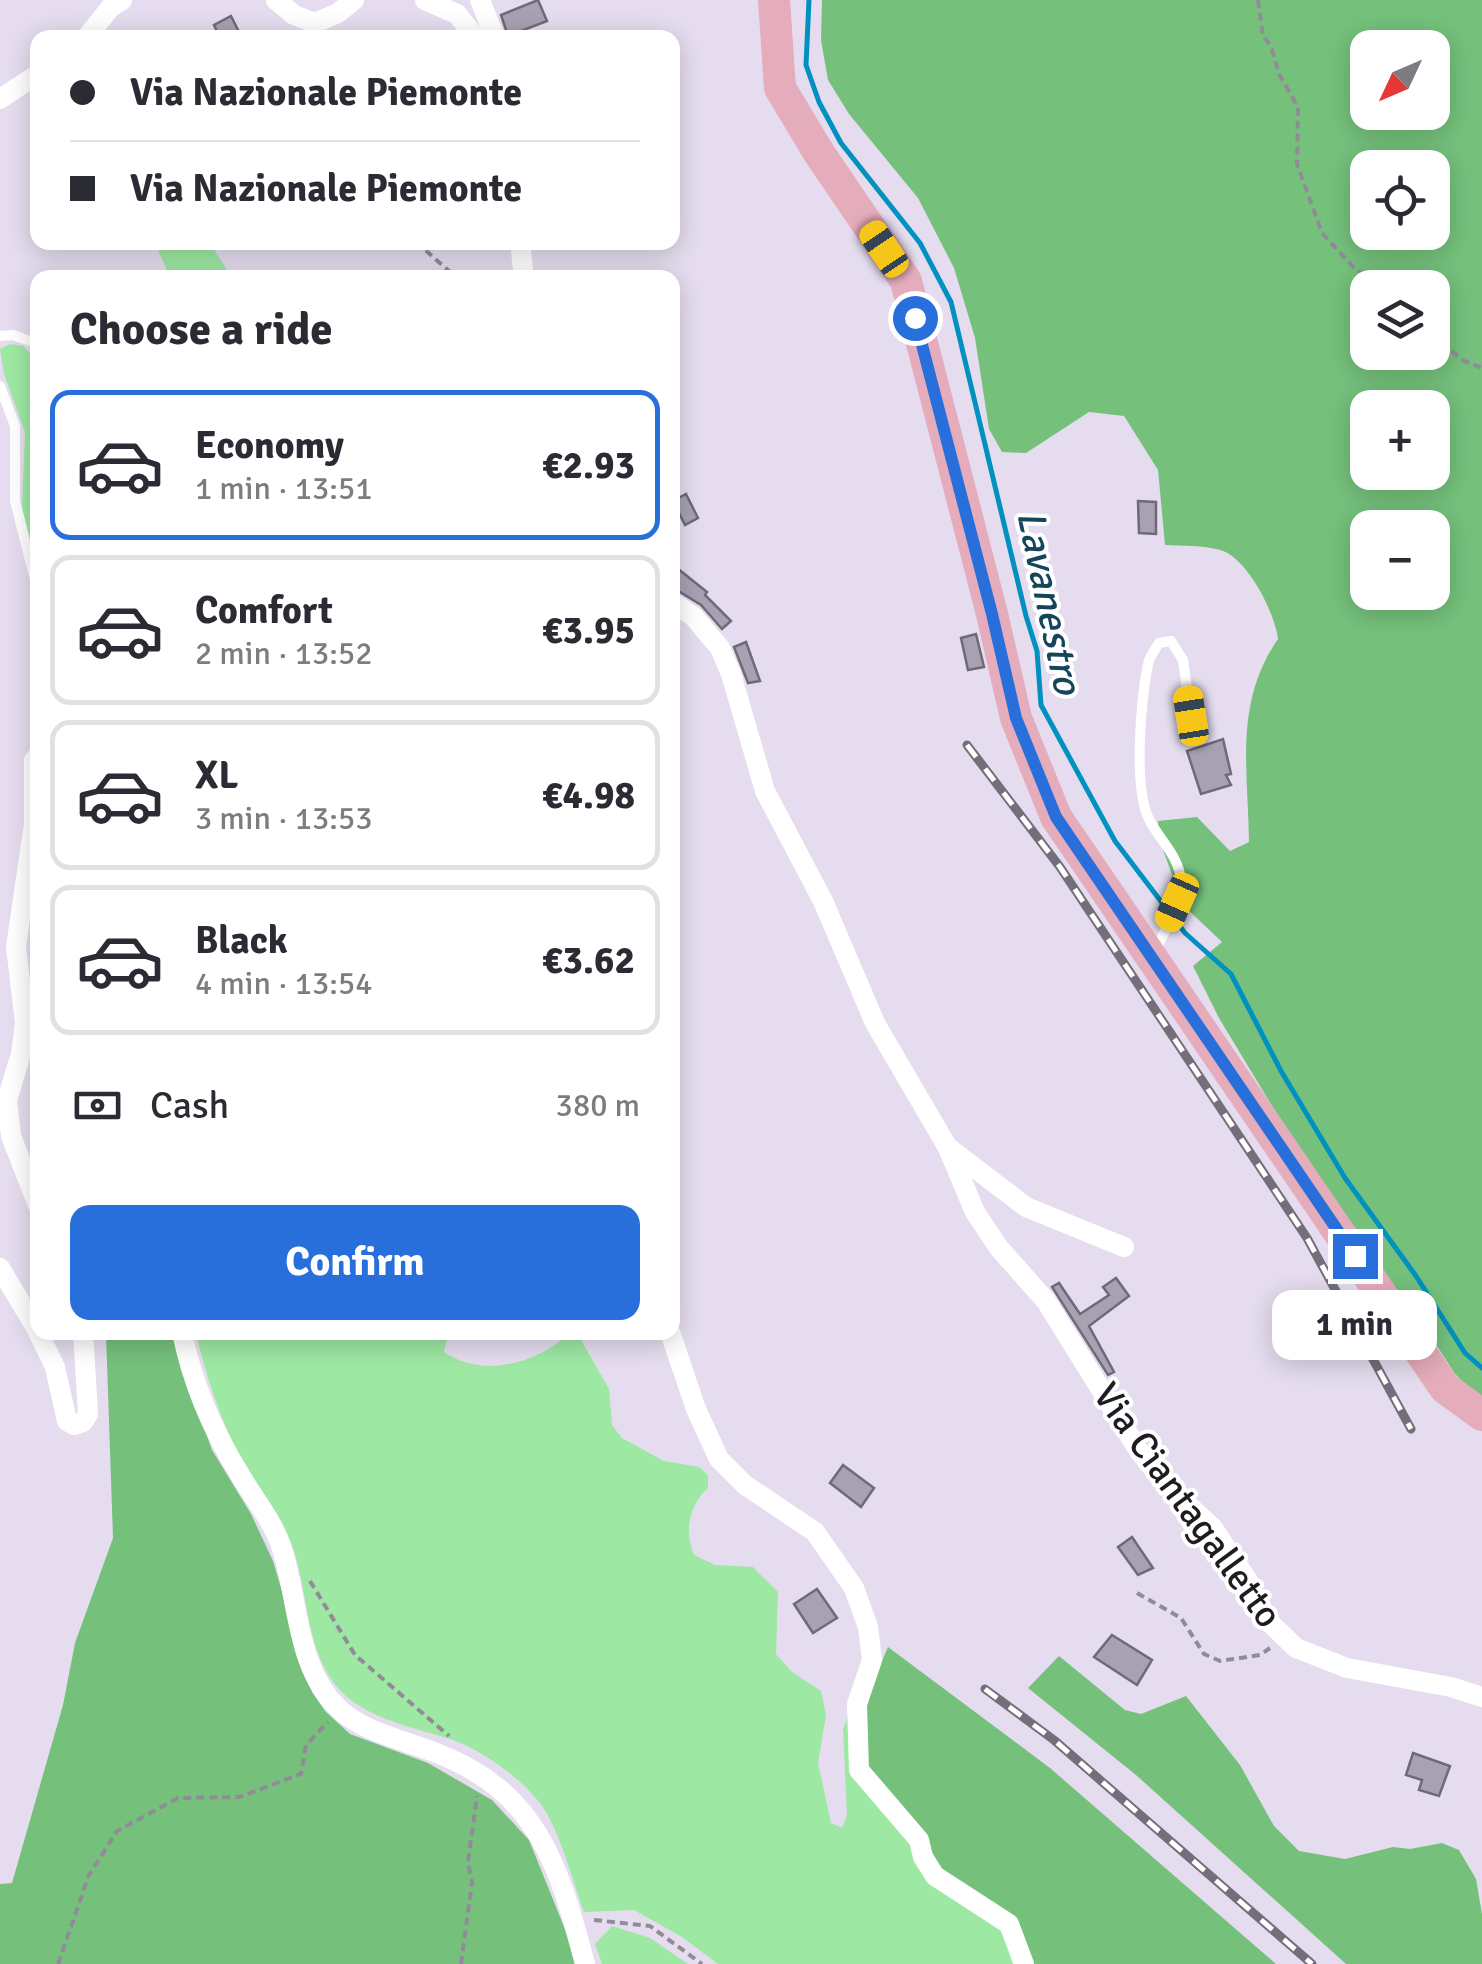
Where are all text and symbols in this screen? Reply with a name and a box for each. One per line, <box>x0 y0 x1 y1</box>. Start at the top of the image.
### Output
north arrow <box>1350 30 1450 130</box>
map controls <box>1350 30 1450 610</box>
text: Via Nazionale Piemonte <box>130 69 522 116</box>
button: locate <box>1350 150 1450 250</box>
text: Via Nazionale Piemonte <box>130 165 522 212</box>
car <box>855 216 913 282</box>
button: layers <box>1350 270 1450 370</box>
route start <box>893 296 938 341</box>
text: Choose a ride <box>70 302 333 357</box>
button: + <box>1350 390 1450 490</box>
icon: car <box>75 420 165 510</box>
text: Economy <box>195 422 344 469</box>
text: €2.93 <box>542 442 635 489</box>
text: 1 min · 13:51 <box>195 469 373 508</box>
water label: Lavanestro <box>1005 506 1093 701</box>
button: − <box>1350 510 1450 610</box>
icon: car <box>75 585 165 675</box>
text: Comfort <box>195 587 333 634</box>
text: €3.95 <box>542 607 635 654</box>
text: 2 min · 13:52 <box>195 634 373 673</box>
car <box>1171 684 1211 748</box>
icon: car <box>75 750 165 840</box>
text: XL <box>195 752 238 799</box>
text: €4.98 <box>542 772 635 819</box>
text: 3 min · 13:53 <box>195 799 373 838</box>
car <box>1151 868 1203 936</box>
icon: car <box>75 915 165 1005</box>
text: Black <box>195 917 288 964</box>
text: €3.62 <box>542 937 635 984</box>
text: 4 min · 13:54 <box>195 964 373 1003</box>
icon: cash <box>70 1078 125 1133</box>
text: Cash <box>150 1082 229 1129</box>
text: 380 m <box>556 1086 640 1125</box>
button: Confirm <box>70 1205 640 1320</box>
route end <box>1333 1234 1378 1279</box>
callout: 1 min <box>1272 1291 1438 1361</box>
text: 1 min <box>1316 1305 1393 1344</box>
street label: Via Ciantagalletto <box>1083 1374 1292 1637</box>

